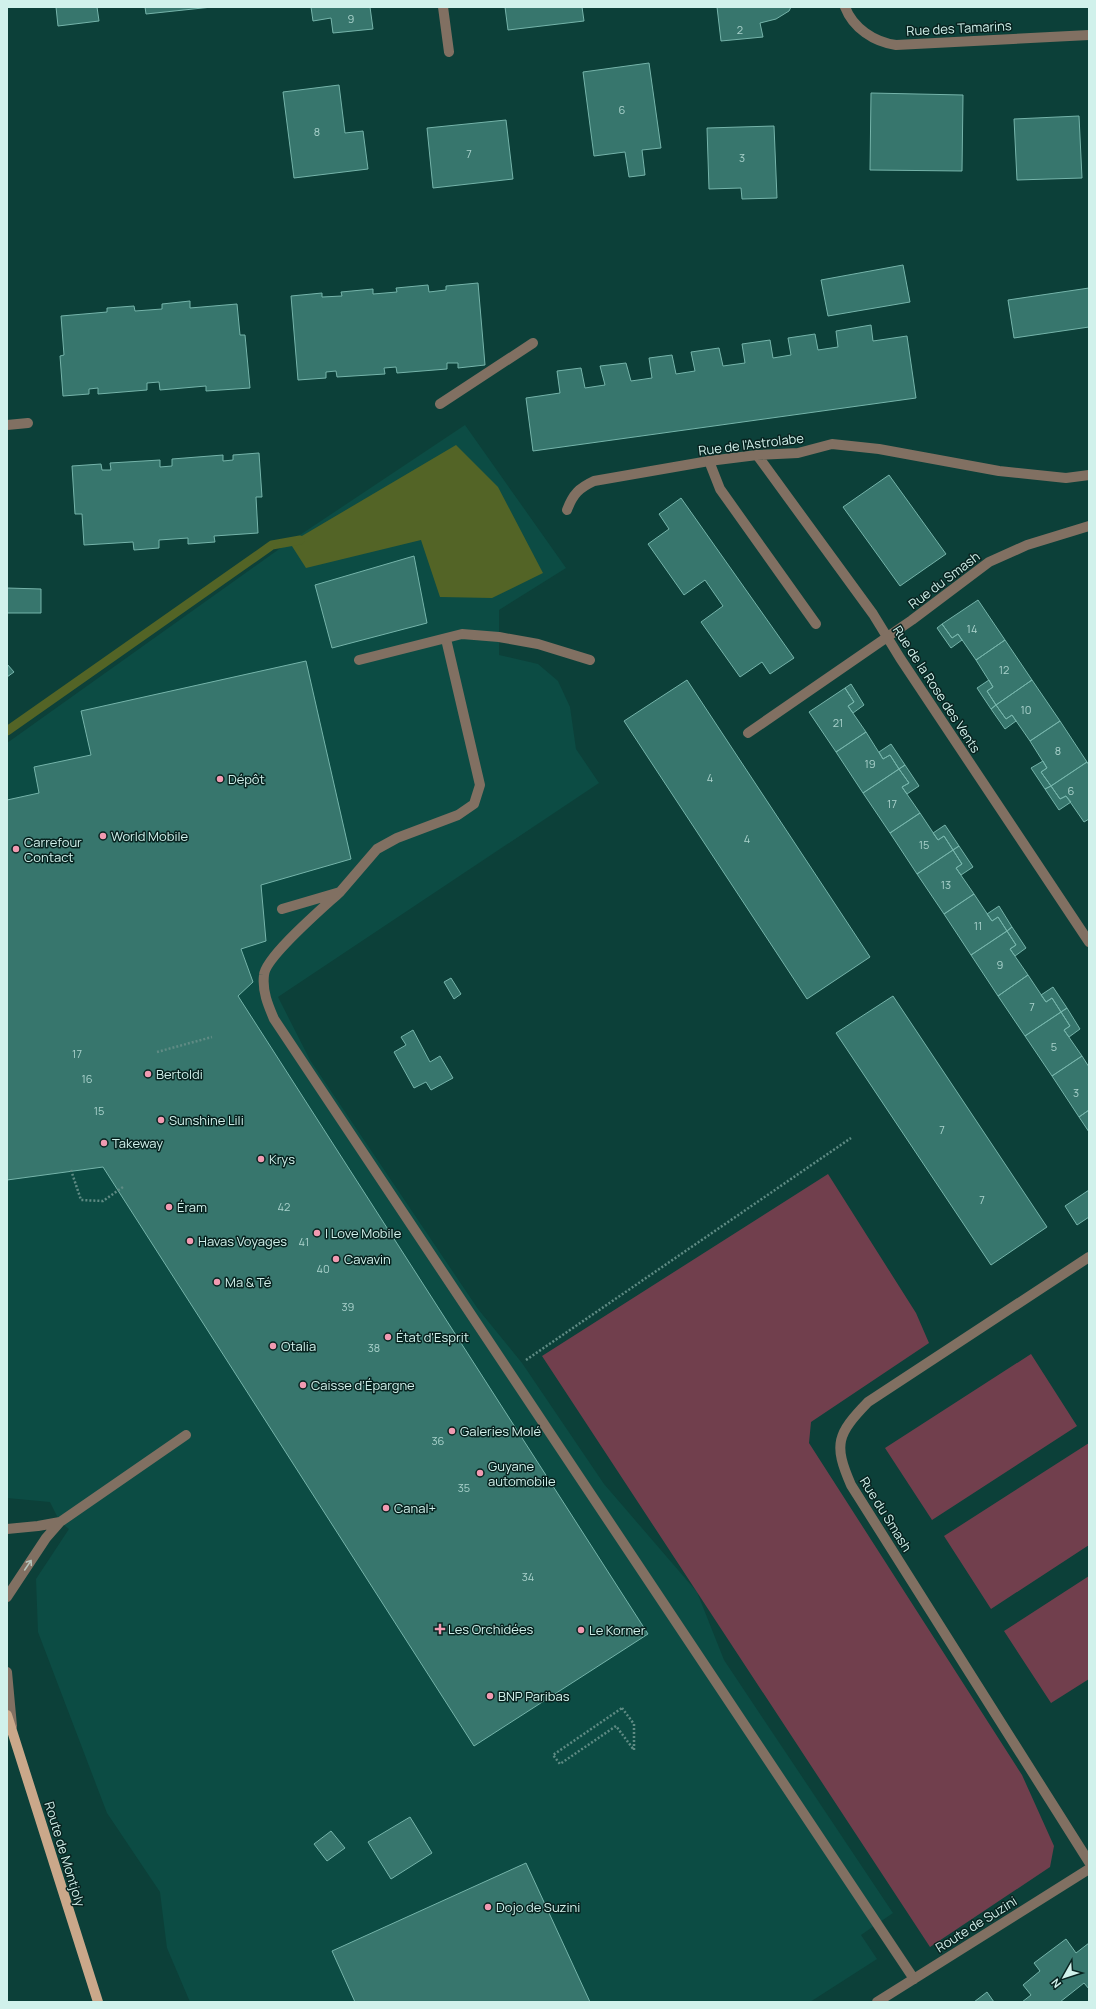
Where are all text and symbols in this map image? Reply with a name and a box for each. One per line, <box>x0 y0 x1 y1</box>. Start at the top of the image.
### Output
house number: 9 <box>348 11 355 26</box>
street label: Rue des Tamarins <box>906 16 1012 40</box>
house number: 2 <box>737 22 743 37</box>
house number: 6 <box>619 102 626 117</box>
house number: 8 <box>314 124 320 139</box>
house number: 7 <box>466 146 472 161</box>
house number: 3 <box>739 150 745 165</box>
street label: Rue de l’Astrolabe <box>697 429 805 459</box>
street label: Rue du Smash <box>905 547 983 613</box>
house number: 14 <box>967 621 977 636</box>
street label: Rue de la Rose des Vents <box>889 622 985 756</box>
house number: 12 <box>999 662 1009 677</box>
house number: 10 <box>1020 702 1032 717</box>
house number: 21 <box>833 715 843 730</box>
house number: 8 <box>1055 743 1061 758</box>
house number: 19 <box>864 756 876 771</box>
place label: Dépôt <box>228 770 265 788</box>
house number: 4 <box>707 770 713 785</box>
marker: Dépôt <box>215 774 225 784</box>
house number: 6 <box>1068 783 1075 798</box>
house number: 17 <box>887 796 897 811</box>
place label: World Mobile <box>111 827 188 845</box>
marker: World Mobile <box>98 831 108 841</box>
house number: 4 <box>744 831 750 846</box>
place label: Carrefour Contact <box>24 833 82 866</box>
house number: 15 <box>919 837 929 852</box>
marker: Carrefour Contact <box>11 844 21 854</box>
house number: 13 <box>941 877 951 892</box>
house number: 11 <box>974 918 982 933</box>
house number: 9 <box>997 957 1004 972</box>
house number: 7 <box>1029 999 1035 1014</box>
house number: 5 <box>1051 1039 1057 1054</box>
house number: 17 <box>72 1046 82 1061</box>
place label: Bertoldi <box>156 1065 203 1083</box>
marker: Bertoldi <box>143 1069 153 1079</box>
house number: 16 <box>81 1071 93 1086</box>
house number: 3 <box>1073 1085 1079 1100</box>
house number: 15 <box>94 1103 104 1118</box>
place label: Sunshine Lili <box>169 1111 244 1129</box>
marker: Sunshine Lili <box>156 1115 166 1125</box>
house number: 7 <box>939 1122 945 1137</box>
place label: Takeway <box>112 1134 163 1152</box>
marker: Takeway <box>99 1138 109 1148</box>
place label: Krys <box>269 1150 295 1168</box>
marker: Krys <box>256 1154 266 1164</box>
house number: 7 <box>979 1192 985 1207</box>
place label: Éram <box>177 1198 207 1216</box>
house number: 42 <box>278 1199 290 1214</box>
marker: Éram <box>164 1202 174 1212</box>
place label: I Love Mobile <box>325 1224 402 1242</box>
marker: I Love Mobile <box>312 1228 322 1238</box>
place label: Havas Voyages <box>198 1232 287 1250</box>
house number: 41 <box>299 1234 309 1249</box>
marker: Havas Voyages <box>185 1236 195 1246</box>
place label: Cavavin <box>344 1250 391 1268</box>
marker: Cavavin <box>331 1254 341 1264</box>
house number: 40 <box>316 1261 330 1276</box>
place label: Ma & Té <box>225 1273 272 1291</box>
marker: Ma & Té <box>212 1277 222 1287</box>
house number: 39 <box>342 1299 355 1314</box>
place label: État d'Esprit <box>396 1328 469 1346</box>
marker: État d'Esprit <box>383 1332 393 1342</box>
place label: Otalia <box>281 1337 316 1355</box>
house number: 38 <box>368 1340 380 1355</box>
marker: Otalia <box>268 1341 278 1351</box>
place label: Caisse d’Épargne <box>311 1376 415 1394</box>
marker: Caisse d’Épargne <box>298 1380 308 1390</box>
place label: Galeries Molé <box>460 1422 541 1440</box>
marker: Galeries Molé <box>447 1426 457 1436</box>
house number: 36 <box>432 1433 445 1448</box>
place label: Guyane automobile <box>488 1457 556 1490</box>
marker: Guyane automobile <box>475 1468 485 1478</box>
street label: Rue du Smash <box>856 1473 916 1555</box>
house number: 35 <box>458 1480 470 1495</box>
place label: Canal+ <box>394 1499 436 1517</box>
marker: Canal+ <box>381 1503 391 1513</box>
one-way arrow <box>24 1559 32 1570</box>
house number: 34 <box>522 1569 534 1584</box>
place label: Les Orchidées <box>448 1620 533 1638</box>
place label: Le Korner <box>589 1621 646 1639</box>
marker: Les Orchidées <box>435 1624 445 1634</box>
marker: Le Korner <box>576 1625 586 1635</box>
place label: BNP Paribas <box>498 1687 570 1705</box>
marker: BNP Paribas <box>485 1691 495 1701</box>
street label: Route de Montjoly <box>40 1799 90 1909</box>
street label: Route de Suzini <box>932 1892 1020 1956</box>
place label: Dojo de Suzini <box>496 1898 580 1916</box>
marker: Dojo de Suzini <box>483 1902 493 1912</box>
north arrow <box>1044 1957 1084 1997</box>
text: N <box>1047 1976 1064 1991</box>

